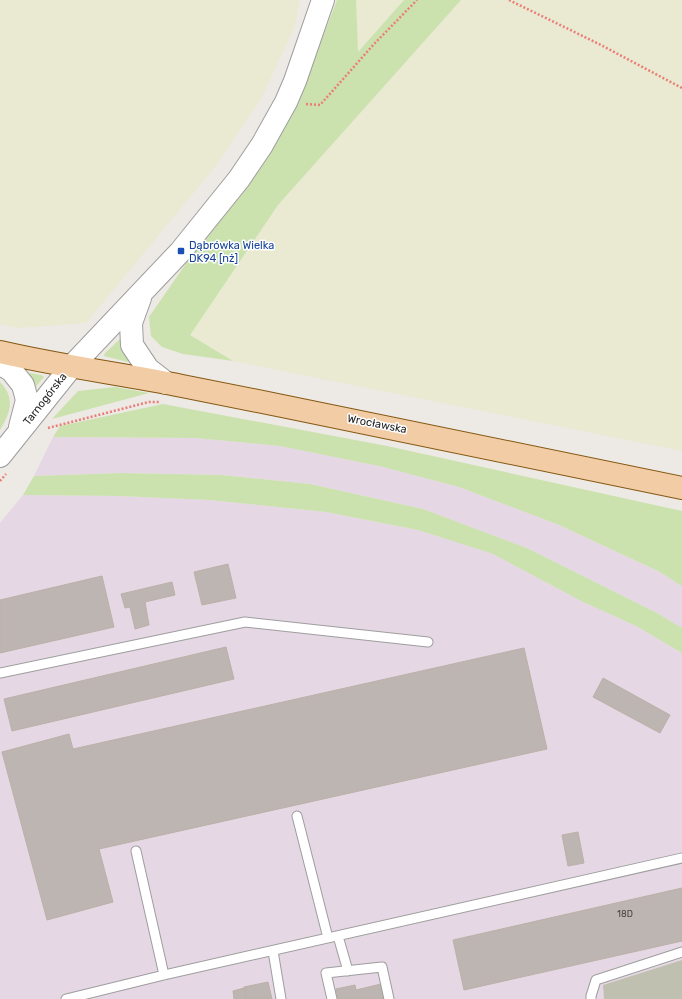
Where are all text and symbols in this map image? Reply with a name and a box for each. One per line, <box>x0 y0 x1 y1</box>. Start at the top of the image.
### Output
place label: Dąbrówka Wielka DK94 [nż] <box>189 239 274 265</box>
marker: Dąbrówka Wielka DK94 [nż] <box>176 246 186 256</box>
street label: Tarnogórska <box>21 370 69 428</box>
street label: Wrocławska <box>346 412 408 436</box>
house number: 18D <box>617 909 633 919</box>

